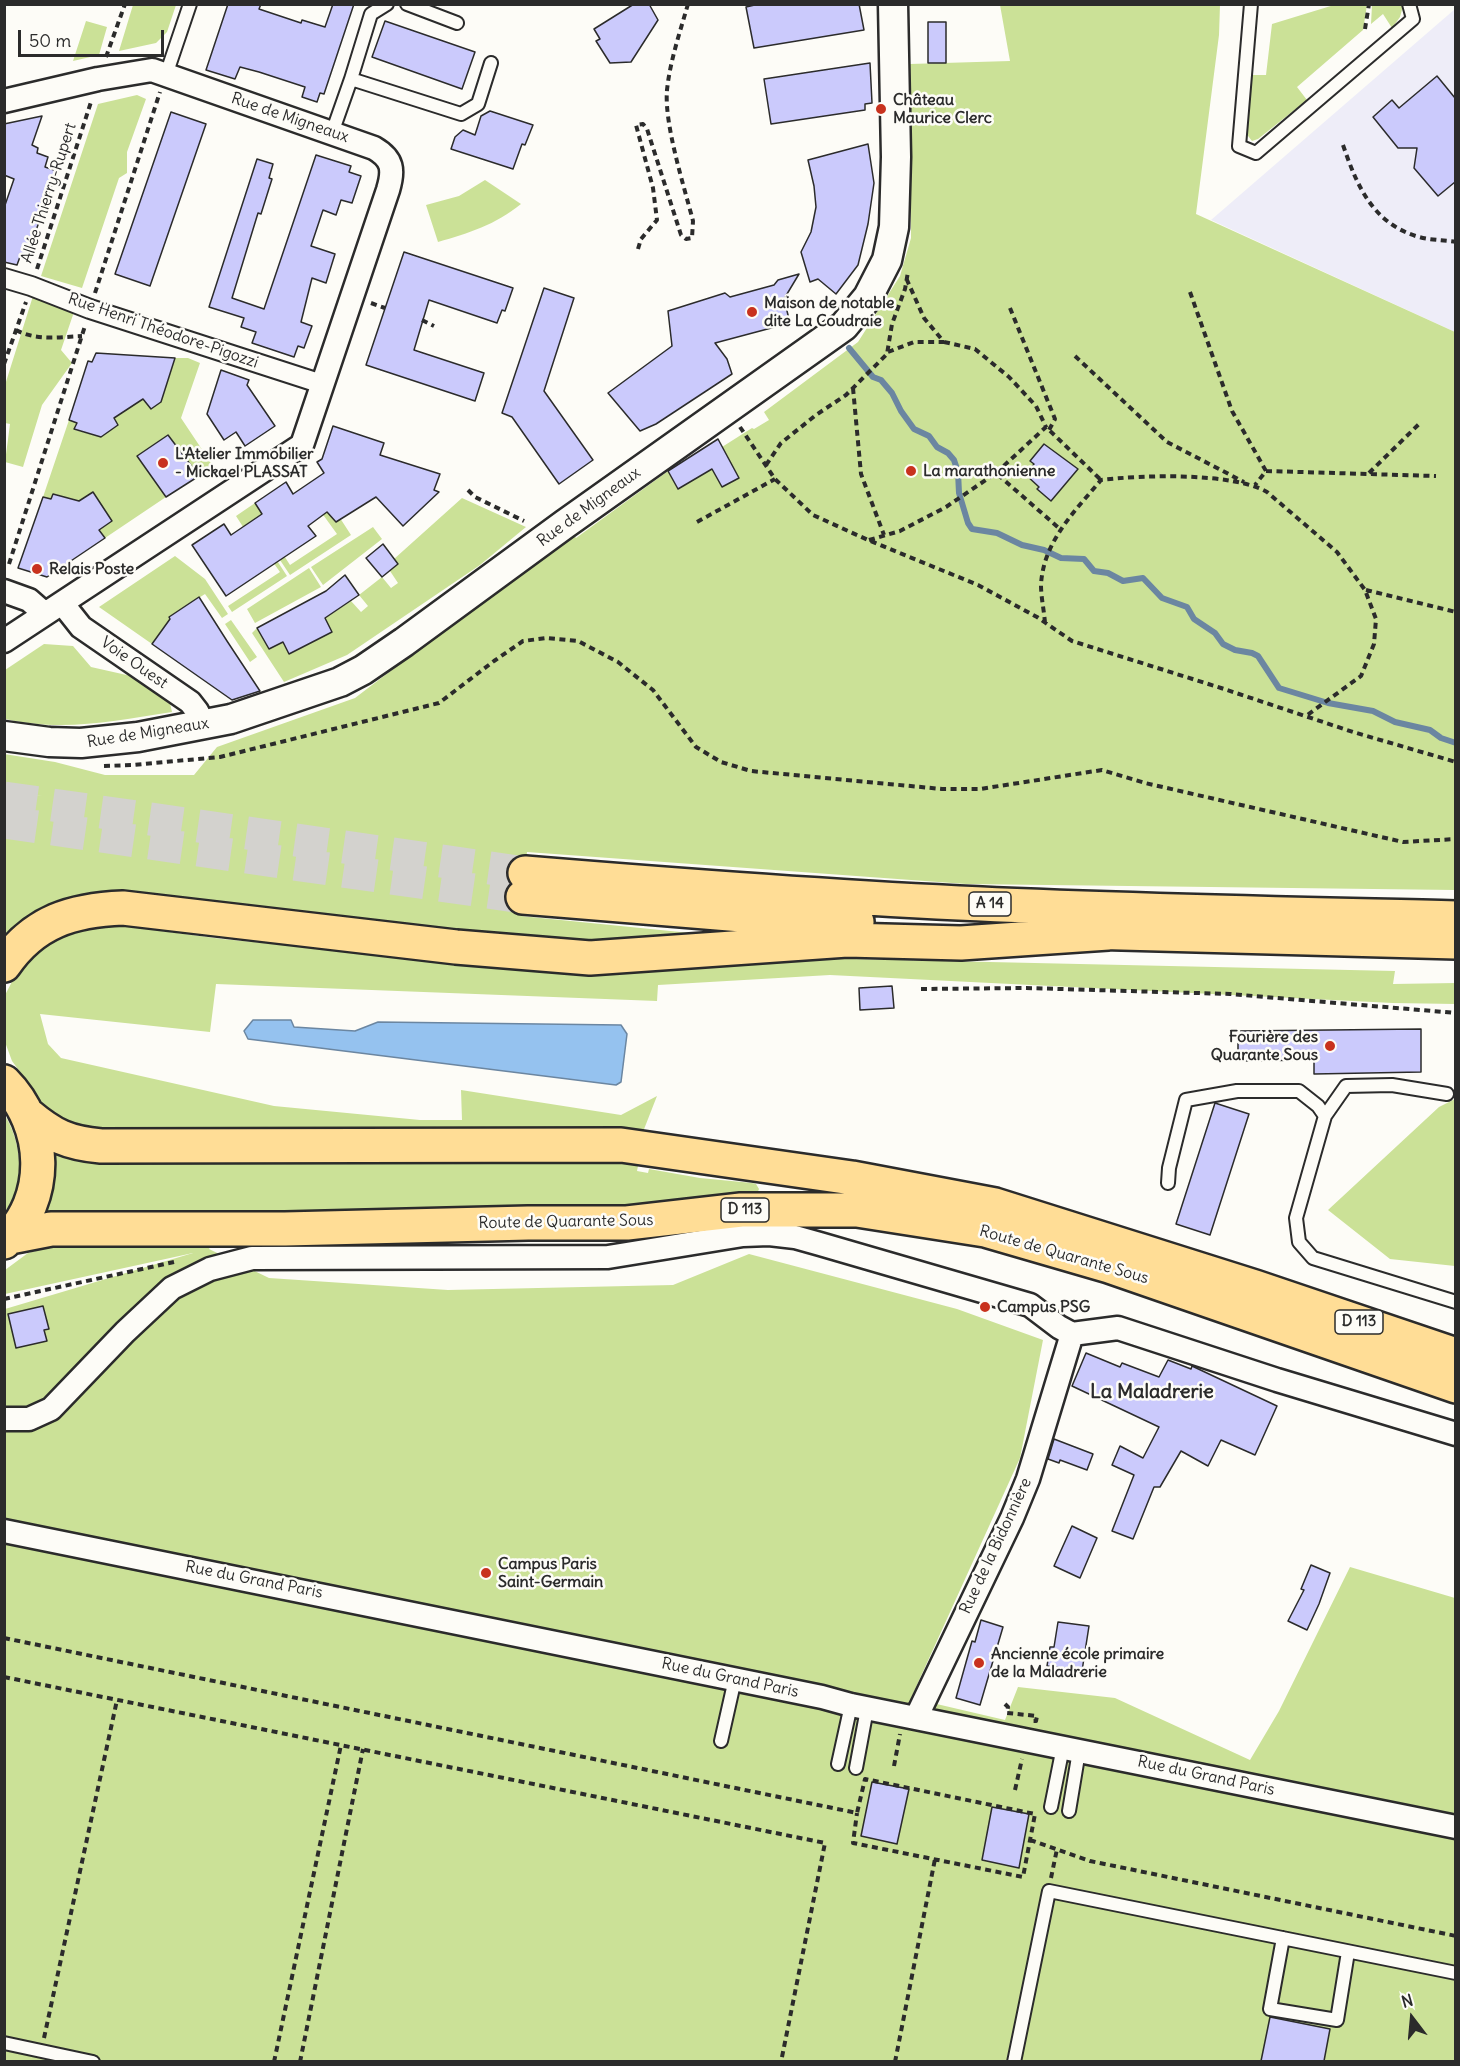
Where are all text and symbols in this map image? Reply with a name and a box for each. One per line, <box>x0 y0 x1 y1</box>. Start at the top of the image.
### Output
scale bar <box>21 18 166 56</box>
text: 50 m <box>29 29 71 52</box>
street label: Rue de Migneaux <box>229 89 351 147</box>
place label: Château Maurice Clerc <box>893 90 992 128</box>
marker: Château Maurice Clerc <box>874 102 888 116</box>
street label: Allée Thierry-Rupert <box>17 120 81 266</box>
street label: Rue Henri Théodore-Pigozzi <box>65 289 261 373</box>
place label: Maison de notable dite La Coudraie <box>764 293 894 331</box>
marker: Maison de notable dite La Coudraie <box>745 305 759 319</box>
place label: L'Atelier Immobilier - Mickael PLASSAT <box>175 444 314 482</box>
marker: L'Atelier Immobilier - Mickael PLASSAT <box>156 456 170 470</box>
place label: La marathonienne <box>923 461 1055 481</box>
street label: Rue de Migneaux <box>534 463 644 551</box>
marker: La marathonienne <box>904 464 918 478</box>
place label: Relais Poste <box>49 559 134 579</box>
marker: Relais Poste <box>30 562 44 576</box>
street label: Voie Ouest <box>97 633 171 693</box>
street label: Rue de Migneaux <box>86 714 210 752</box>
road number: A 14 <box>969 892 1011 916</box>
place label: Fourière des Quarante Sous <box>1211 1027 1318 1065</box>
marker: Fourière des Quarante Sous <box>1323 1039 1337 1053</box>
road number: D 113 <box>721 1198 769 1222</box>
street label: Route de Quarante Sous <box>478 1211 654 1233</box>
street label: Route de Quarante Sous <box>977 1222 1151 1288</box>
place label: Campus PSG <box>997 1297 1090 1317</box>
marker: Campus PSG <box>978 1300 992 1314</box>
road number: D 113 <box>1335 1310 1383 1334</box>
district label: La Maladrerie <box>1090 1380 1214 1404</box>
street label: Rue de la Bidonnière <box>956 1475 1036 1617</box>
place label: Campus Paris Saint-Germain <box>498 1554 603 1592</box>
street label: Rue du Grand Paris <box>184 1557 324 1603</box>
marker: Campus Paris Saint-Germain <box>479 1566 493 1580</box>
place label: Ancienne école primaire de la Maladrerie <box>991 1644 1164 1682</box>
street label: Rue du Grand Paris <box>660 1654 800 1702</box>
marker: Ancienne école primaire de la Maladrerie <box>972 1656 986 1670</box>
street label: Rue du Grand Paris <box>1136 1752 1276 1800</box>
north arrow <box>1382 1988 1442 2048</box>
text: N <box>1399 1990 1415 2012</box>

